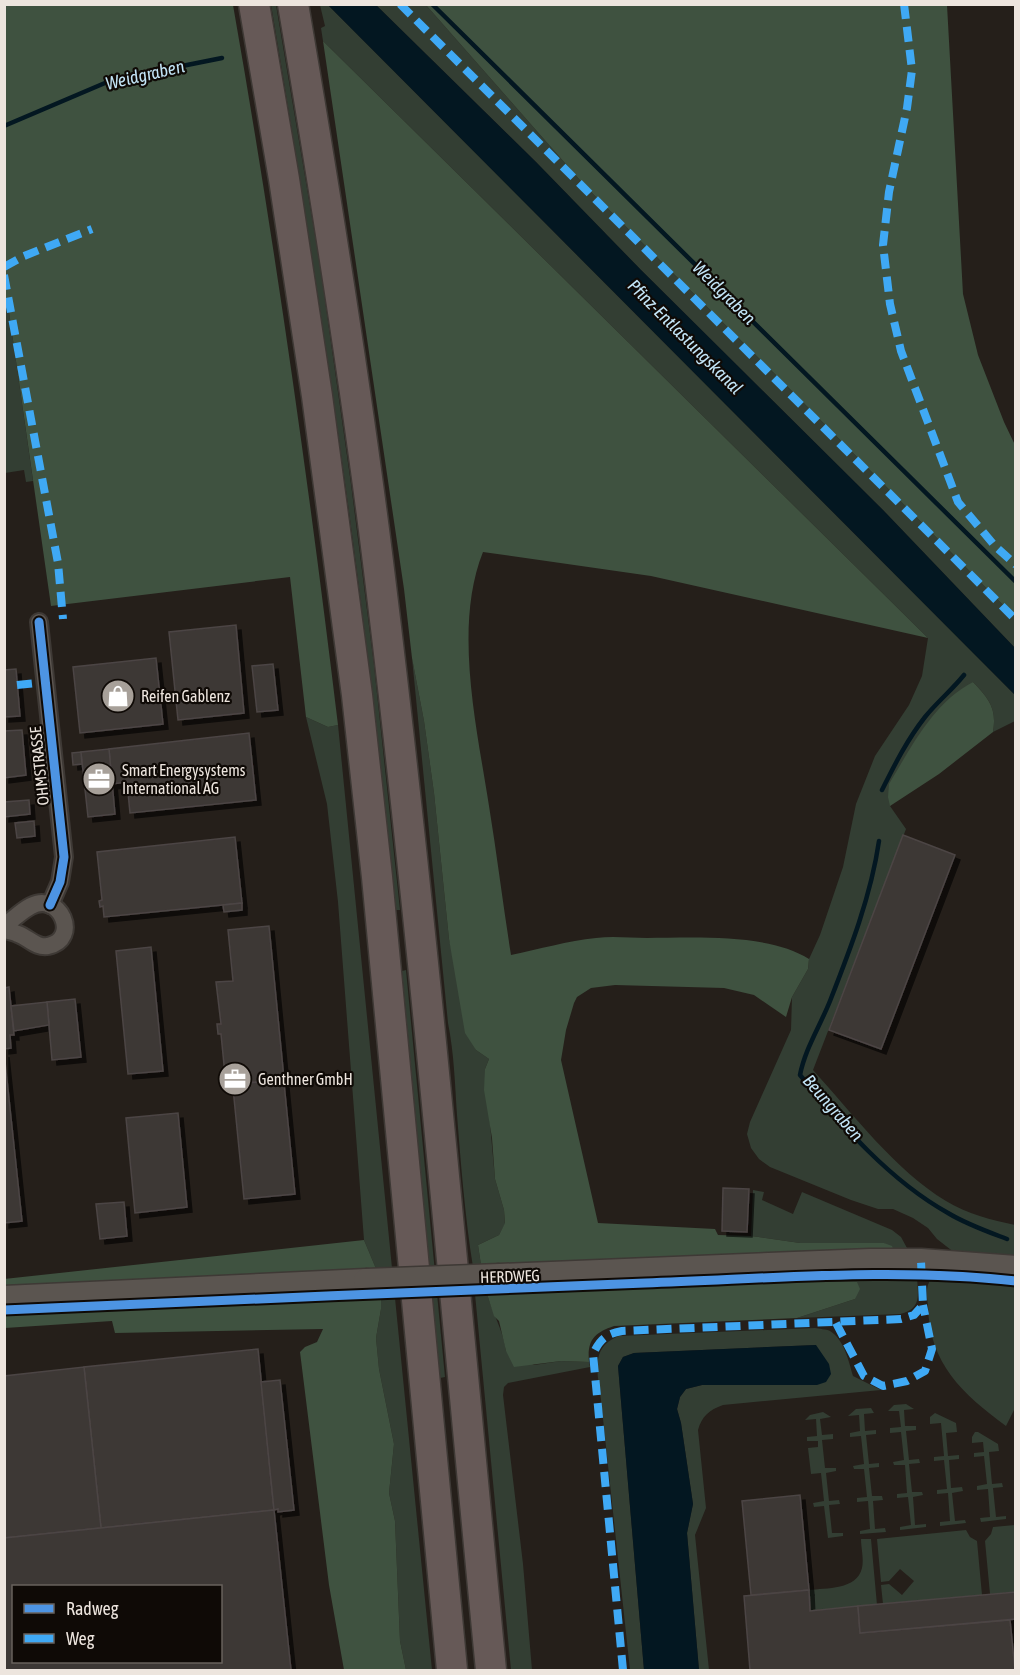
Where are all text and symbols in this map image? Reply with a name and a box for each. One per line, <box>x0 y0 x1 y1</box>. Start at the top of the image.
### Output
water label: Weidgraben <box>103 55 187 94</box>
water label: Weidgraben <box>689 257 760 329</box>
water label: Pfinz-Entlastungskanal <box>624 275 747 398</box>
shop icon: Reifen Gablenz <box>100 678 136 714</box>
place label: Reifen Gablenz <box>141 687 230 705</box>
street label: OHMSTRASSE <box>26 725 52 806</box>
office icon: Smart Energysystems International AG <box>81 761 117 797</box>
place label: Smart Energysystems International AG <box>122 761 246 797</box>
office icon: Genthner GmbH <box>217 1061 253 1097</box>
place label: Genthner GmbH <box>258 1070 353 1088</box>
water label: Beungraben <box>799 1070 868 1145</box>
street label: HERDWEG <box>480 1266 540 1286</box>
legend <box>12 1585 222 1663</box>
text: Radweg <box>66 1598 119 1619</box>
text: Weg <box>66 1628 95 1649</box>

